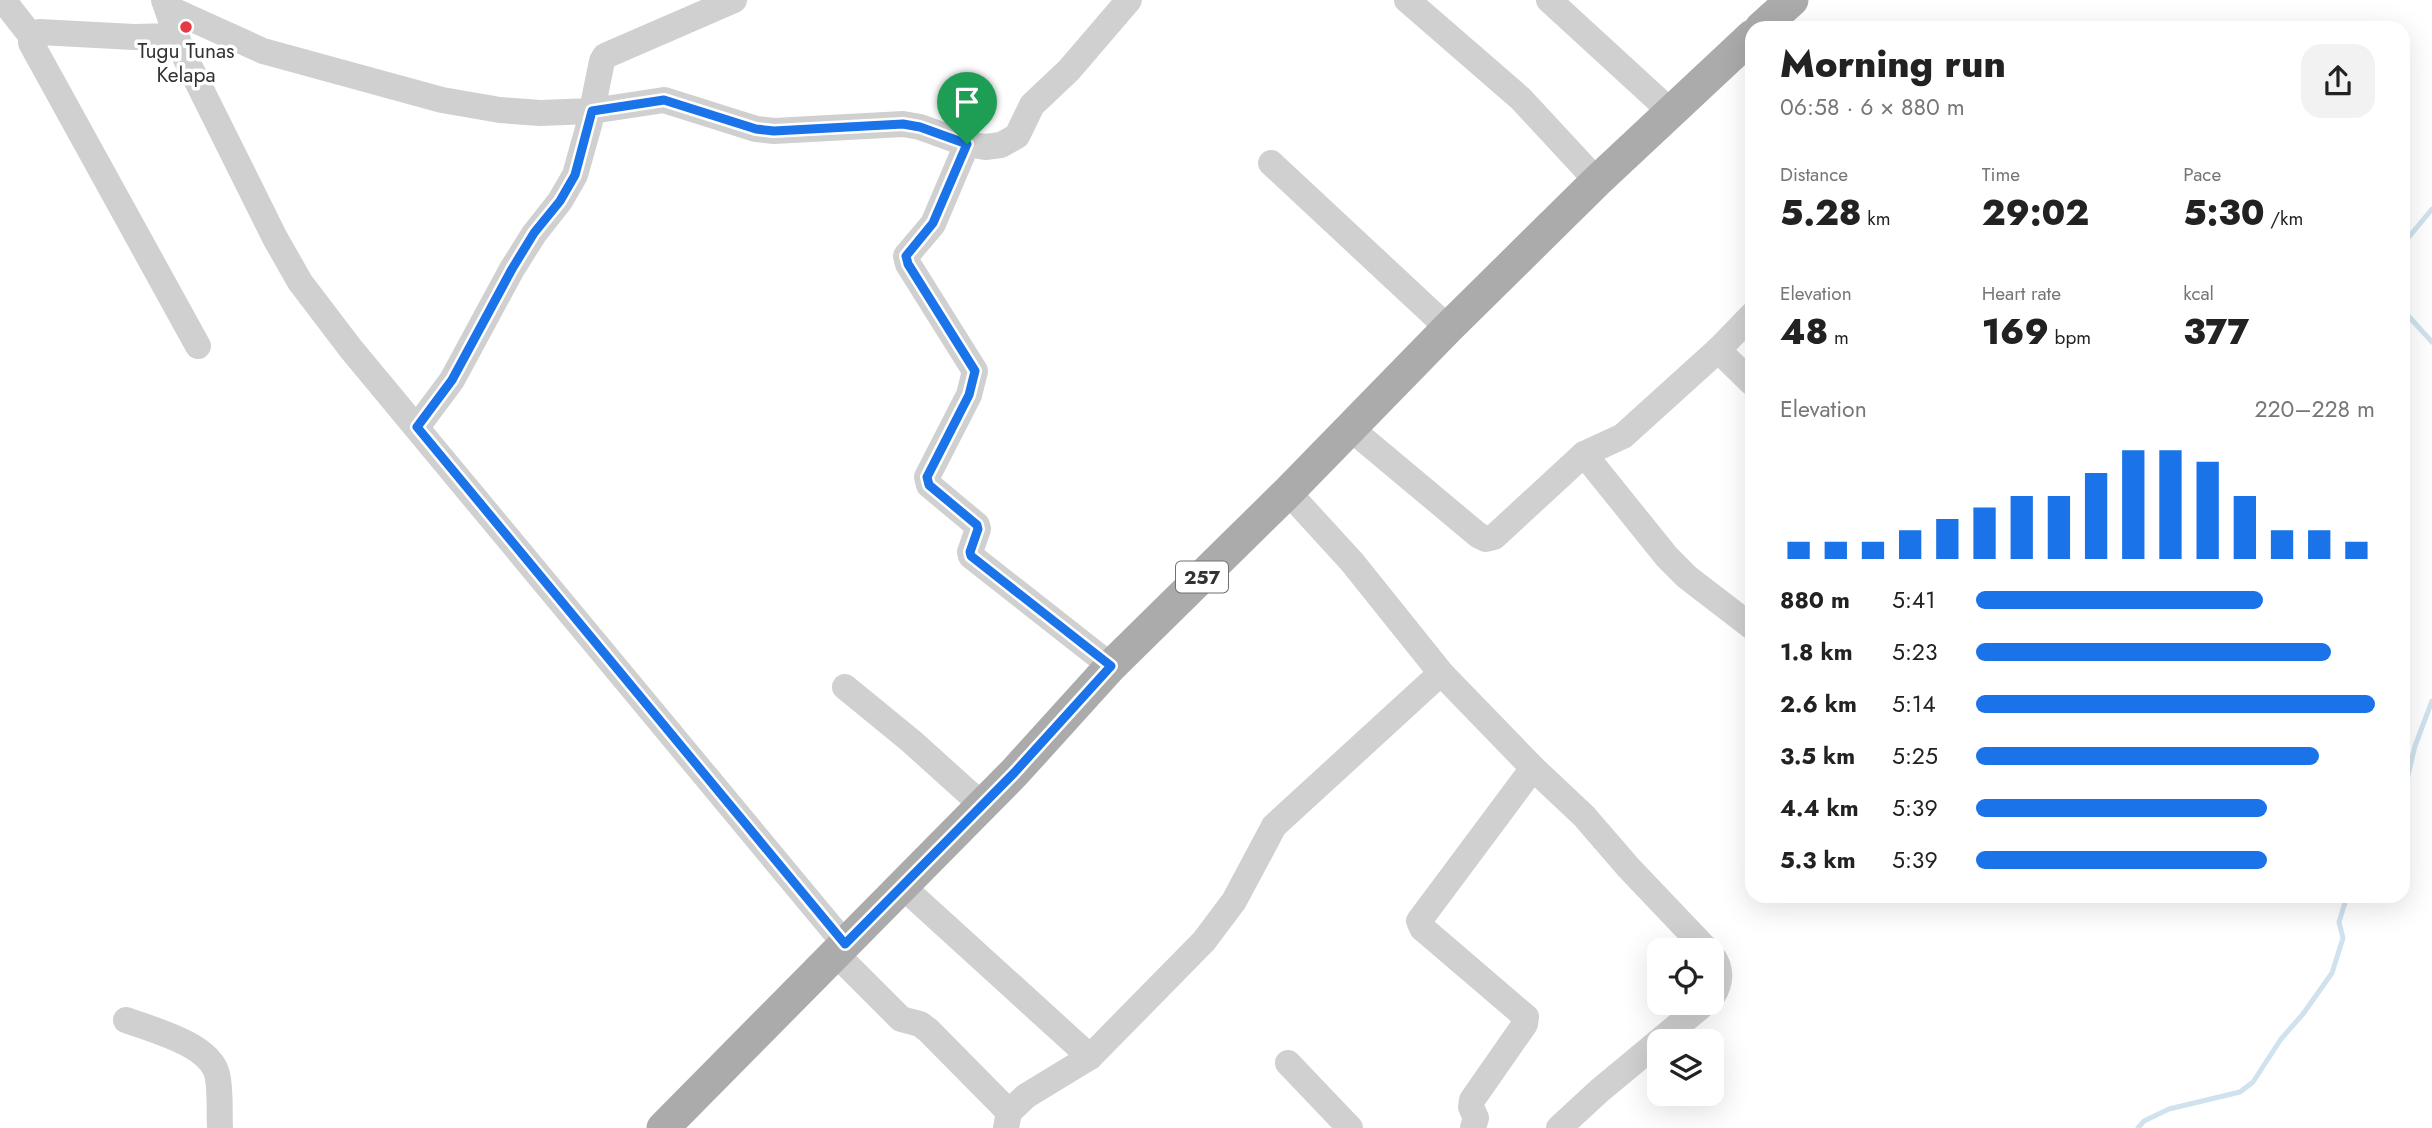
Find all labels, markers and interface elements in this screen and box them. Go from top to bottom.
marker: Tugu Tunas Kelapa [178,19,194,35]
place label: Tugu Tunas Kelapa [137,36,235,90]
text: Morning run [1780,36,2006,91]
button: share [2301,44,2375,118]
pin [937,72,997,144]
icon: arrive [948,83,986,121]
text: 06:58 · 6 × 880 m [1780,90,1965,124]
text: Distance [1780,161,1848,188]
text: Time [1982,161,2020,188]
text: Pace [2183,161,2221,188]
text: 5.28 [1780,188,1862,238]
text: 29:02 [1982,188,2089,238]
text: 5:30 [2183,188,2265,238]
text: km [1862,205,1890,232]
text: /km [2265,205,2303,232]
text: Elevation [1780,280,1852,307]
text: Heart rate [1982,280,2061,307]
text: kcal [2183,280,2214,307]
text: 48 [1780,307,1828,357]
text: 169 [1982,307,2049,357]
text: 377 [2183,307,2249,357]
text: m [1828,324,1849,351]
text: bpm [2049,324,2091,351]
text: Elevation [1780,392,1867,426]
text: 220–228 m [2254,392,2375,426]
road number: 257 [1176,562,1228,592]
text: 880 m [1780,583,1850,617]
text: 5:41 [1892,583,1936,617]
text: 1.8 km [1780,635,1853,669]
text: 5:23 [1892,635,1938,669]
text: 2.6 km [1780,687,1857,721]
text: 5:14 [1892,687,1936,721]
text: 3.5 km [1780,739,1855,773]
text: 5:25 [1892,739,1938,773]
text: 4.4 km [1780,791,1859,825]
text: 5:39 [1892,791,1938,825]
text: 5.3 km [1780,843,1856,877]
text: 5:39 [1892,843,1938,877]
map controls [1647,938,1724,1106]
button: locate [1647,938,1724,1015]
button: layers [1647,1029,1724,1106]

